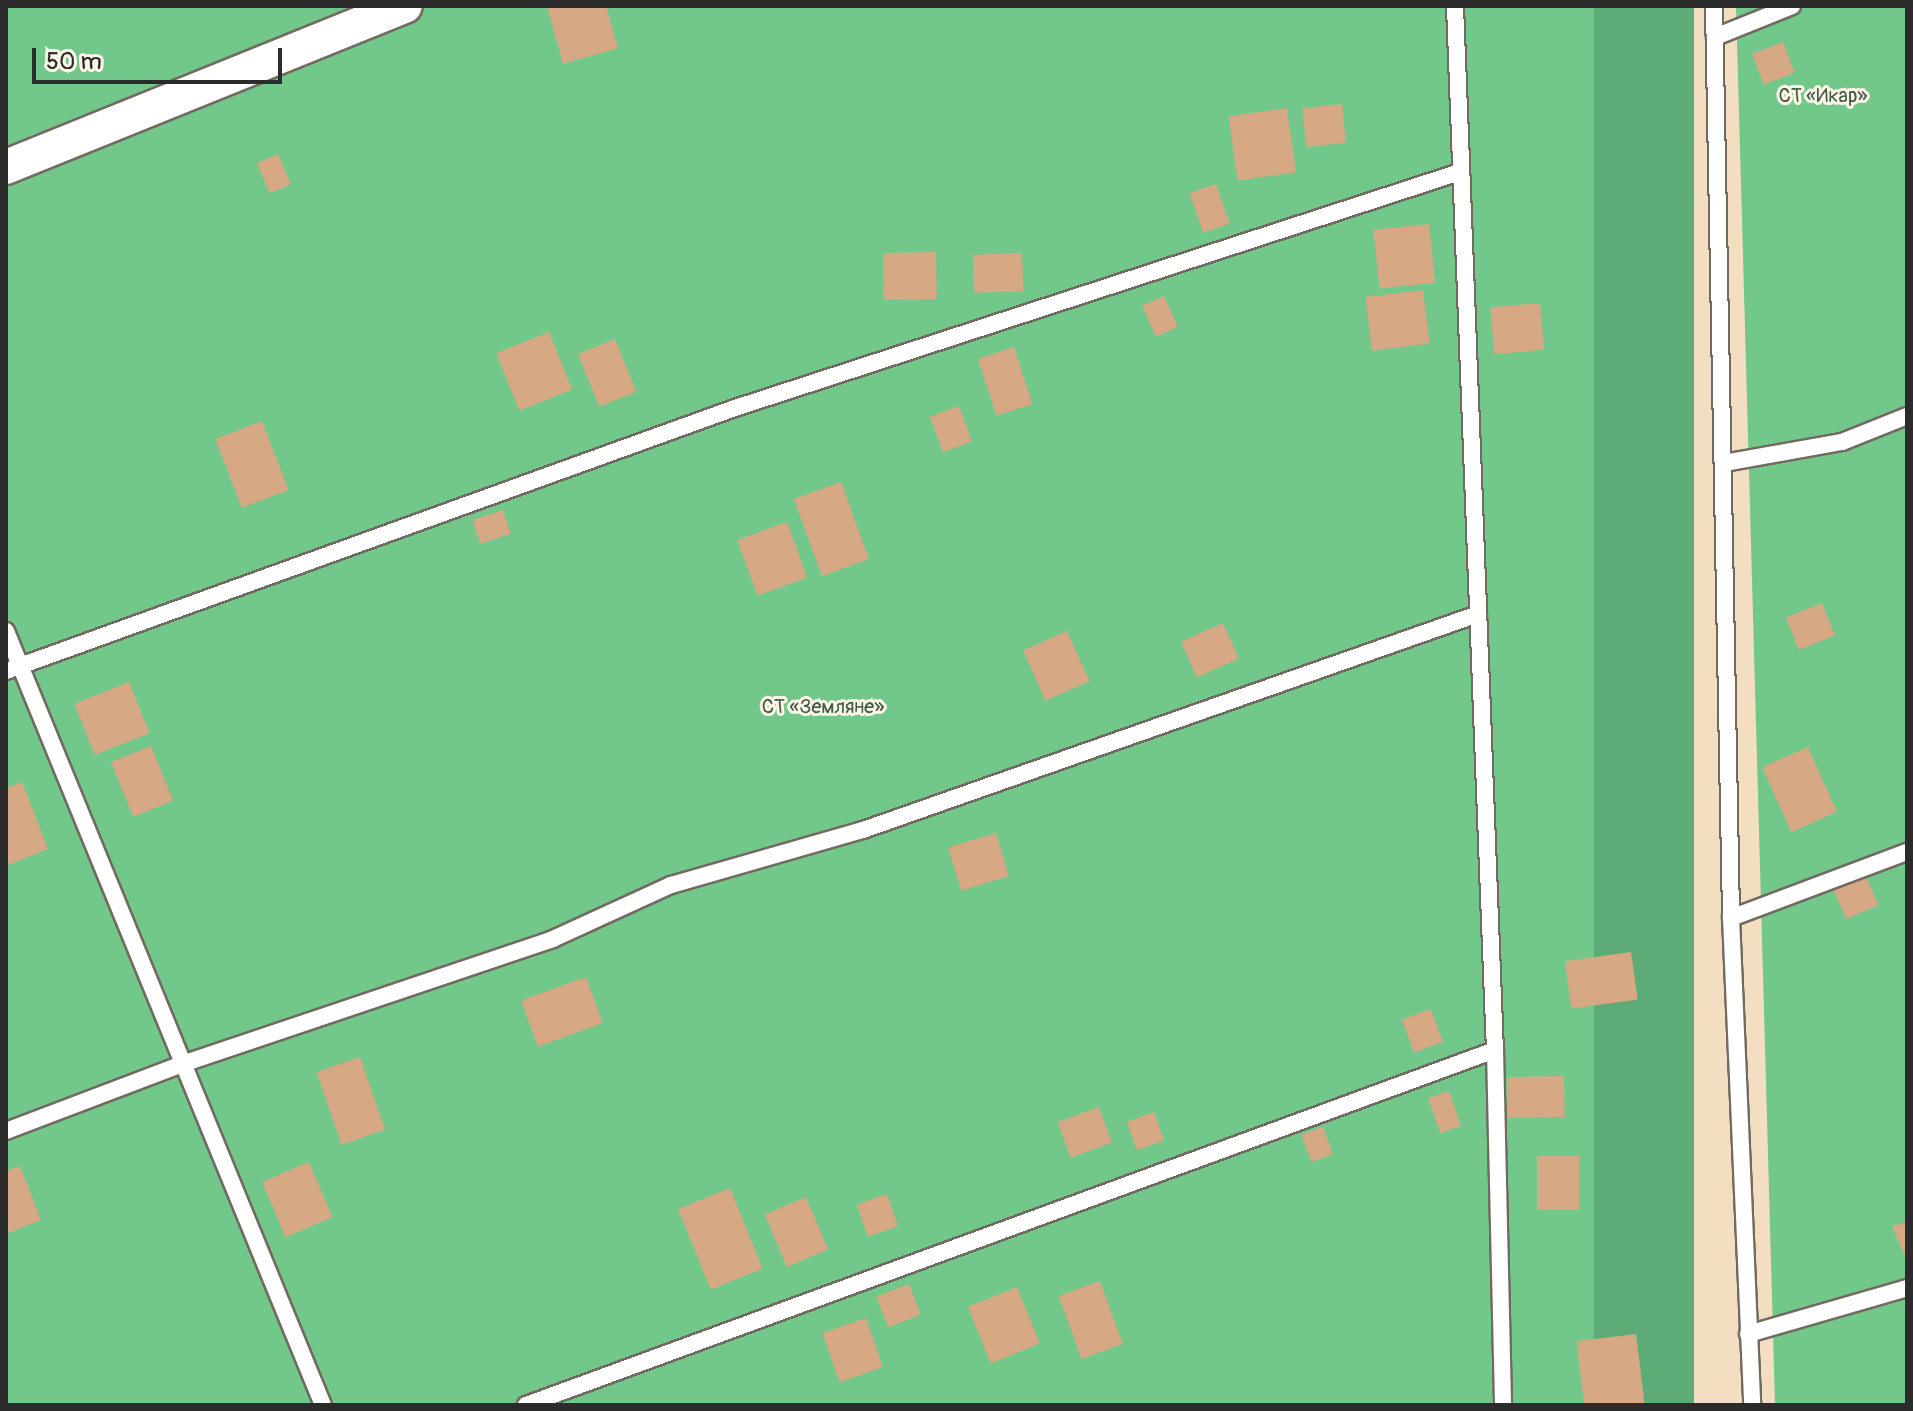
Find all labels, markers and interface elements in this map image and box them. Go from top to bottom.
scale bar [36,32,286,82]
text: 50 m [46,47,102,76]
park label: СТ «Икар» [1779,83,1867,107]
park label: СТ «Земляне» [762,694,884,718]

